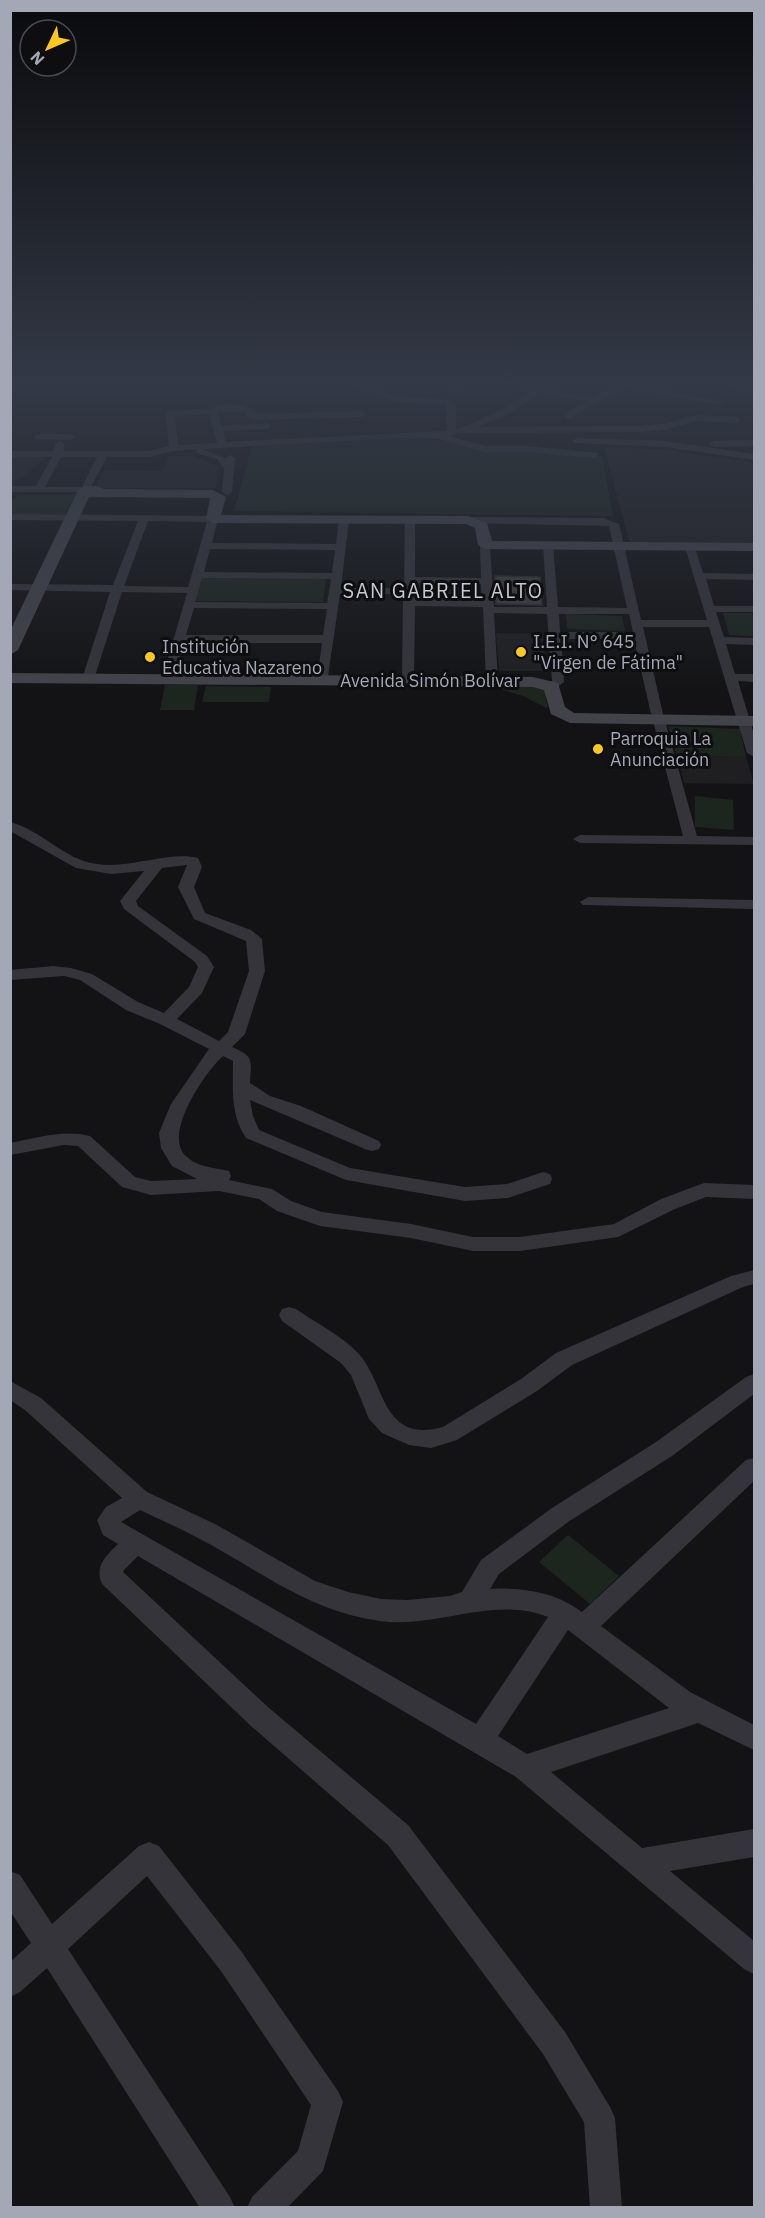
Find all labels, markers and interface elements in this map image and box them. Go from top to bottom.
north arrow [18,18,78,78]
text: N [26,47,48,70]
district label: SAN GABRIEL ALTO [343,577,543,604]
place label: I.E.I. N° 645 "Virgen de Fátima" [533,630,683,674]
place label: Institución Educativa Nazareno [162,635,322,679]
marker: I.E.I. N° 645 "Virgen de Fátima" [514,645,528,659]
marker: Institución Educativa Nazareno [143,650,157,664]
street label: Avenida Simón Bolívar [340,669,520,692]
place label: Parroquia La Anunciación [610,727,712,771]
marker: Parroquia La Anunciación [591,742,605,756]

